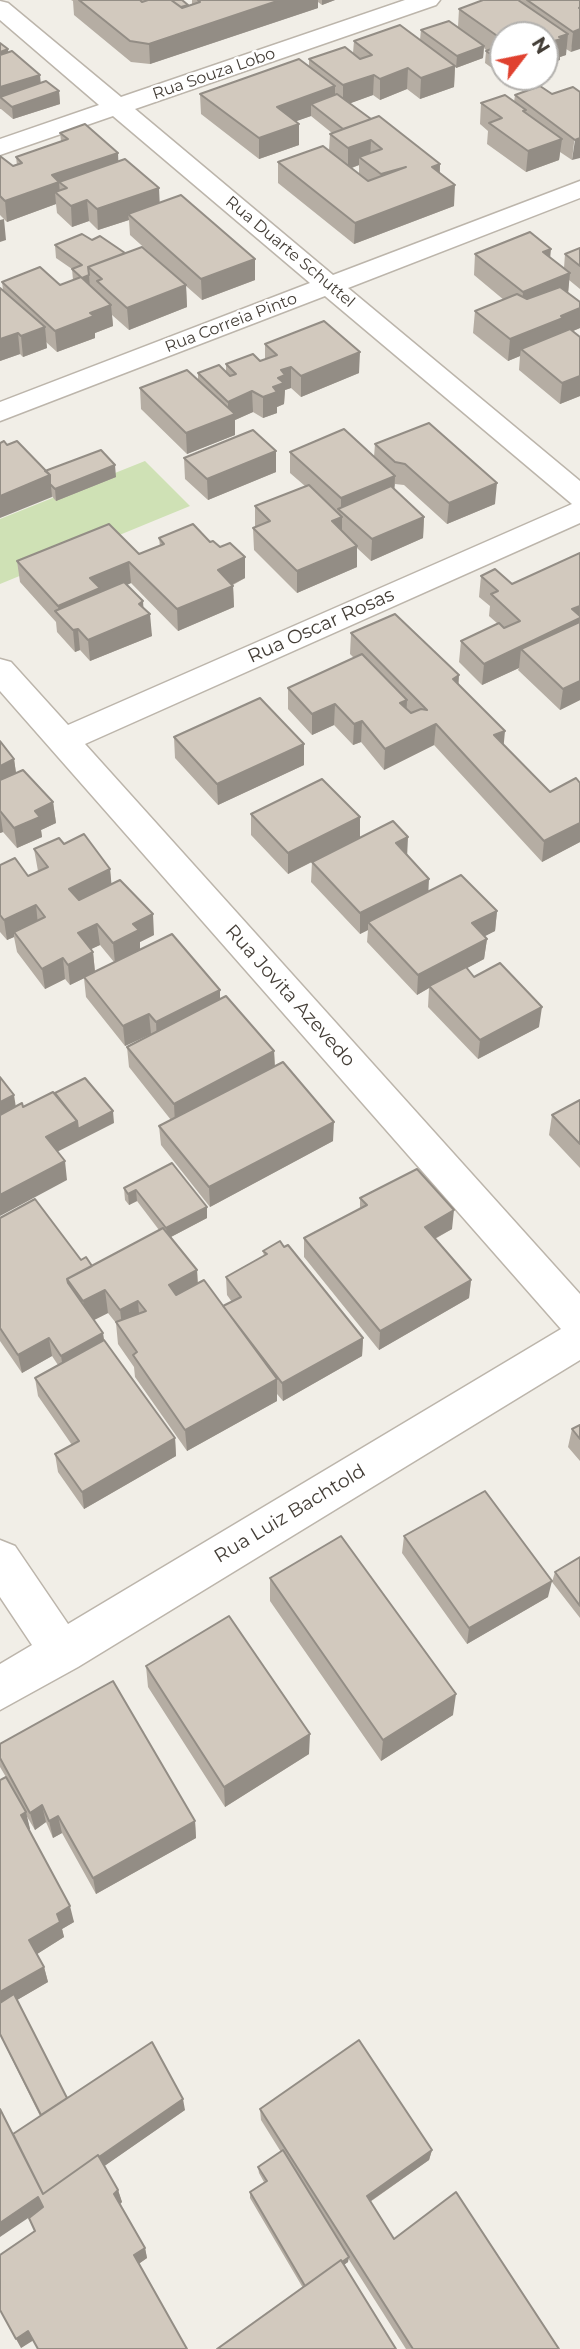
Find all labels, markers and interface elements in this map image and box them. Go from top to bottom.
north arrow [489,21,559,91]
text: N [527,33,554,58]
street label: Rua Souza Lobo [150,44,278,104]
street label: Rua Duarte Schuttel [221,192,359,312]
street label: Rua Correia Pinto [162,289,300,357]
street label: Rua Oscar Rosas [244,583,398,669]
street label: Rua Jovita Azevedo [220,920,360,1072]
street label: Rua Luiz Bachtold [210,1460,370,1568]

